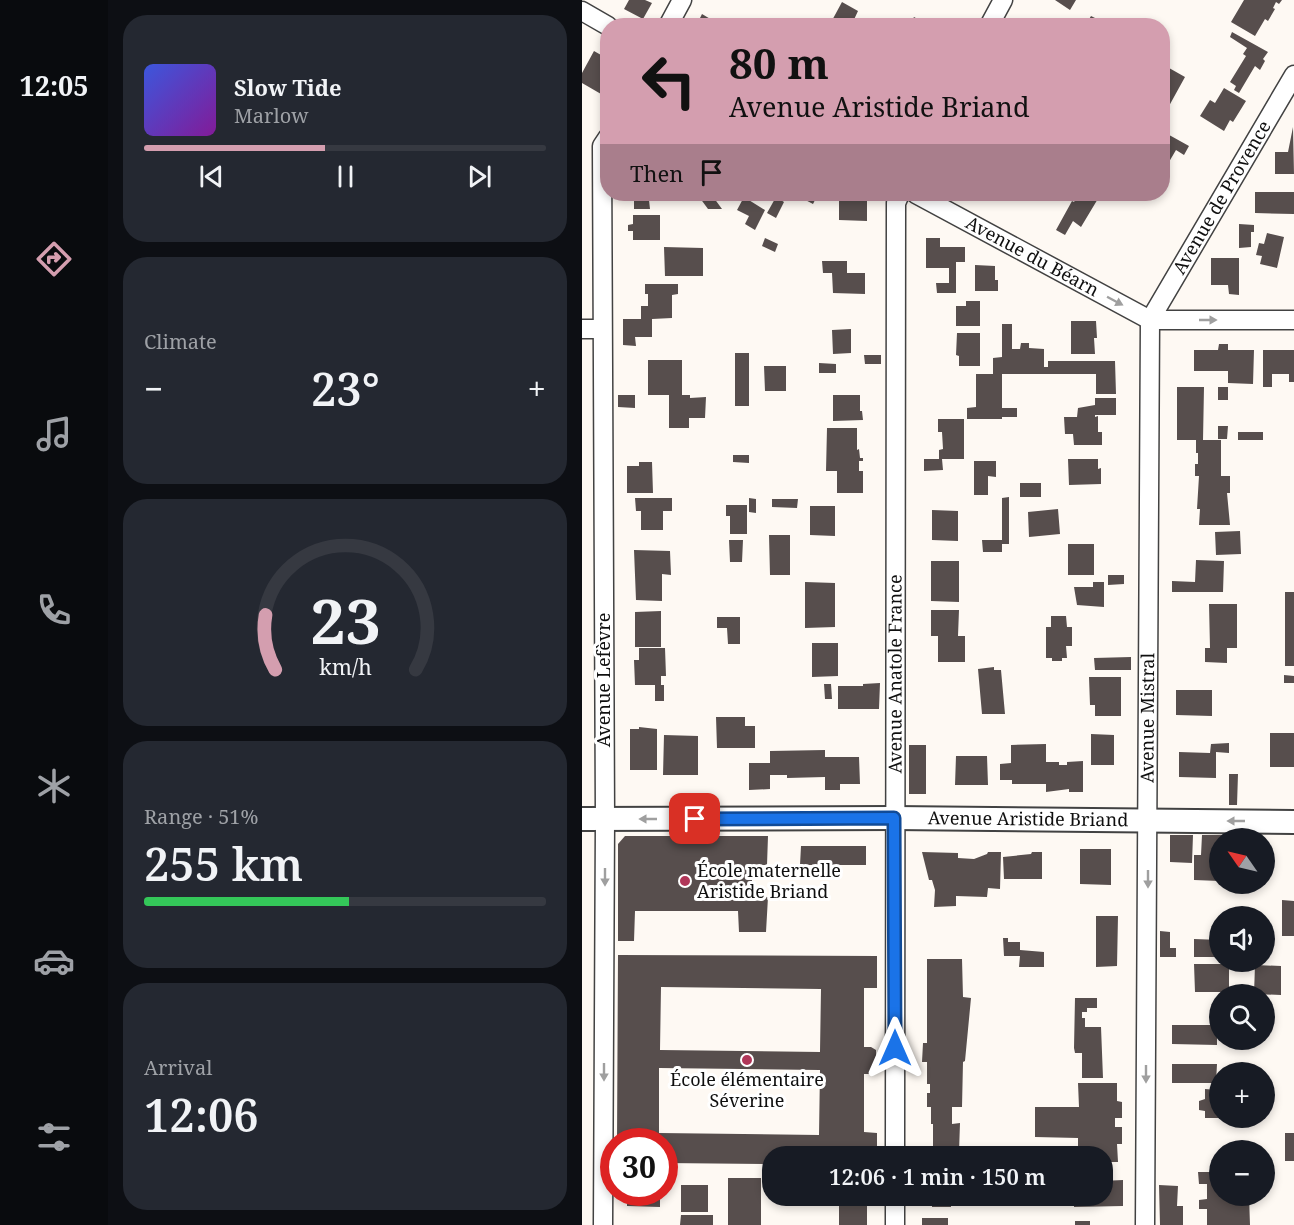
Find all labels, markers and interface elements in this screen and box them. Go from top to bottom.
text: 80 m [729,34,829,91]
icon: left [630,42,708,120]
text: 12:05 [19,67,89,104]
text: Slow Tide [234,72,342,102]
text: Avenue Aristide Briand [729,88,1029,125]
text: Marlow [234,102,308,129]
street label: Avenue de Provence [1167,116,1276,278]
icon: arrive [695,156,728,189]
text: Then [630,158,683,188]
icon: previous [195,160,228,193]
icon: pause [329,160,362,193]
icon: next [463,160,496,193]
street label: Avenue du Béarn [962,210,1104,302]
icon: directions [33,238,75,280]
one-way arrow [1107,296,1124,306]
one-way arrow [1199,315,1218,325]
text: Climate [144,328,217,355]
text: 23° [311,358,380,419]
text: − [144,366,163,411]
text: + [528,366,546,411]
icon: music [33,413,75,455]
street label: Avenue Anatole France [882,574,907,774]
text: 23 [310,577,380,662]
icon: phone [33,589,75,631]
street label: Avenue Lefèvre [591,613,615,747]
text: km/h [319,652,372,681]
street label: Avenue Mistral [1134,652,1159,783]
icon: climate [33,765,75,807]
pin [669,793,720,844]
icon: arrive [678,802,711,835]
text: Range · 51% [144,803,258,830]
street label: Avenue Aristide Briand [928,805,1128,831]
one-way arrow [639,814,658,824]
one-way arrow [1226,816,1245,826]
north arrow [1209,828,1275,894]
map controls [1209,828,1275,1206]
text: 255 km [144,833,303,894]
place label: École maternelle Aristide Briand [697,858,841,903]
one-way arrow [600,868,610,887]
one-way arrow [1143,869,1153,888]
marker: École maternelle Aristide Briand [678,874,692,888]
button: sound [1209,906,1275,972]
icon: car [33,940,75,982]
button: search [1209,984,1275,1050]
position arrow [863,1016,927,1080]
marker: École élémentaire Séverine [740,1053,754,1067]
text: Arrival [144,1054,212,1081]
button: + [1209,1062,1275,1128]
one-way arrow [599,1063,609,1082]
one-way arrow [1141,1064,1151,1083]
place label: École élémentaire Séverine [670,1067,824,1112]
text: 12:06 [144,1084,259,1145]
icon: filters [33,1116,75,1158]
speed limit sign: 30 [600,1128,678,1206]
button: − [1209,1140,1275,1206]
text: 12:06 · 1 min · 150 m [829,1161,1046,1191]

